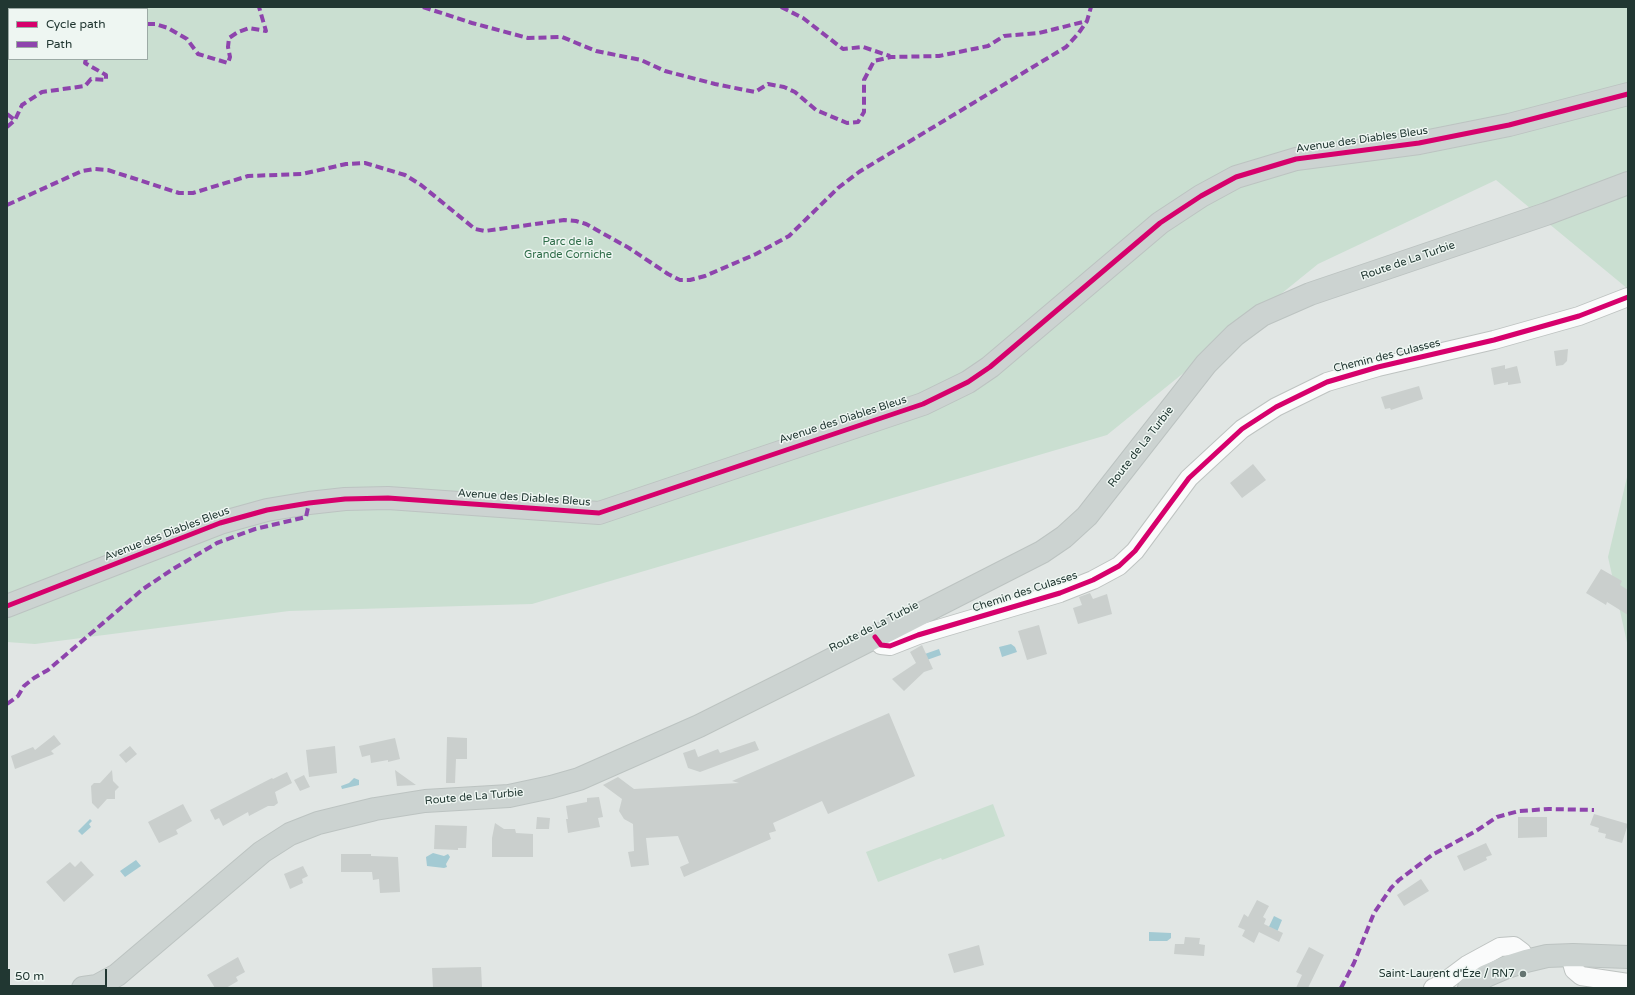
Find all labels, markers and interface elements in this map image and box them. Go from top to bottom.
legend [8,8,148,60]
text: Cycle path [46,17,105,31]
text: Path [46,37,72,51]
street label: Avenue des Diables Bleus [1295,124,1429,156]
park label: Parc de la Grande Corniche [524,235,612,261]
street label: Route de La Turbie [1359,239,1457,283]
street label: Chemin des Culasses [1332,336,1442,376]
street label: Avenue des Diables Bleus [778,393,908,447]
street label: Route de La Turbie [1105,404,1177,490]
street label: Avenue des Diables Bleus [457,487,591,509]
street label: Avenue des Diables Bleus [102,504,232,564]
street label: Chemin des Culasses [971,569,1079,615]
street label: Route de La Turbie [827,599,921,655]
street label: Route de La Turbie [424,786,524,808]
scale bar [10,961,109,987]
place label: Saint-Laurent d'Éze / RN7 [1379,967,1515,981]
text: 50 m [15,969,44,983]
marker: Saint-Laurent d'Éze / RN7 [1518,969,1528,979]

